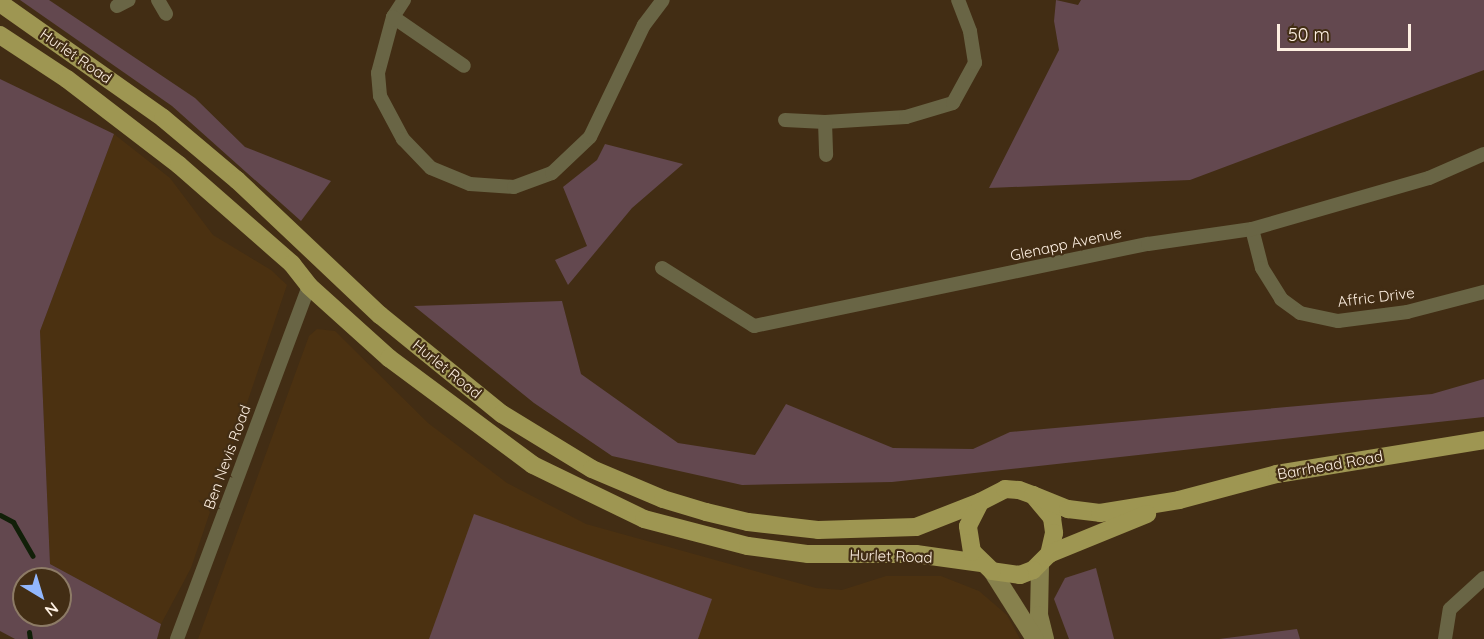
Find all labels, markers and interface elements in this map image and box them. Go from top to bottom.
scale bar [1280,12,1414,50]
text: 50 m [1288,23,1330,46]
street label: Hurlet Road [37,25,115,87]
street label: Glenapp Avenue [1009,223,1123,265]
street label: Affric Drive [1336,283,1416,311]
street label: Hurlet Road [409,336,485,402]
street label: Ben Nevis Road [200,402,254,512]
street label: Barrhead Road [1276,447,1384,483]
street label: Hurlet Road [849,546,933,566]
north arrow [12,567,72,627]
text: N [41,598,63,621]

